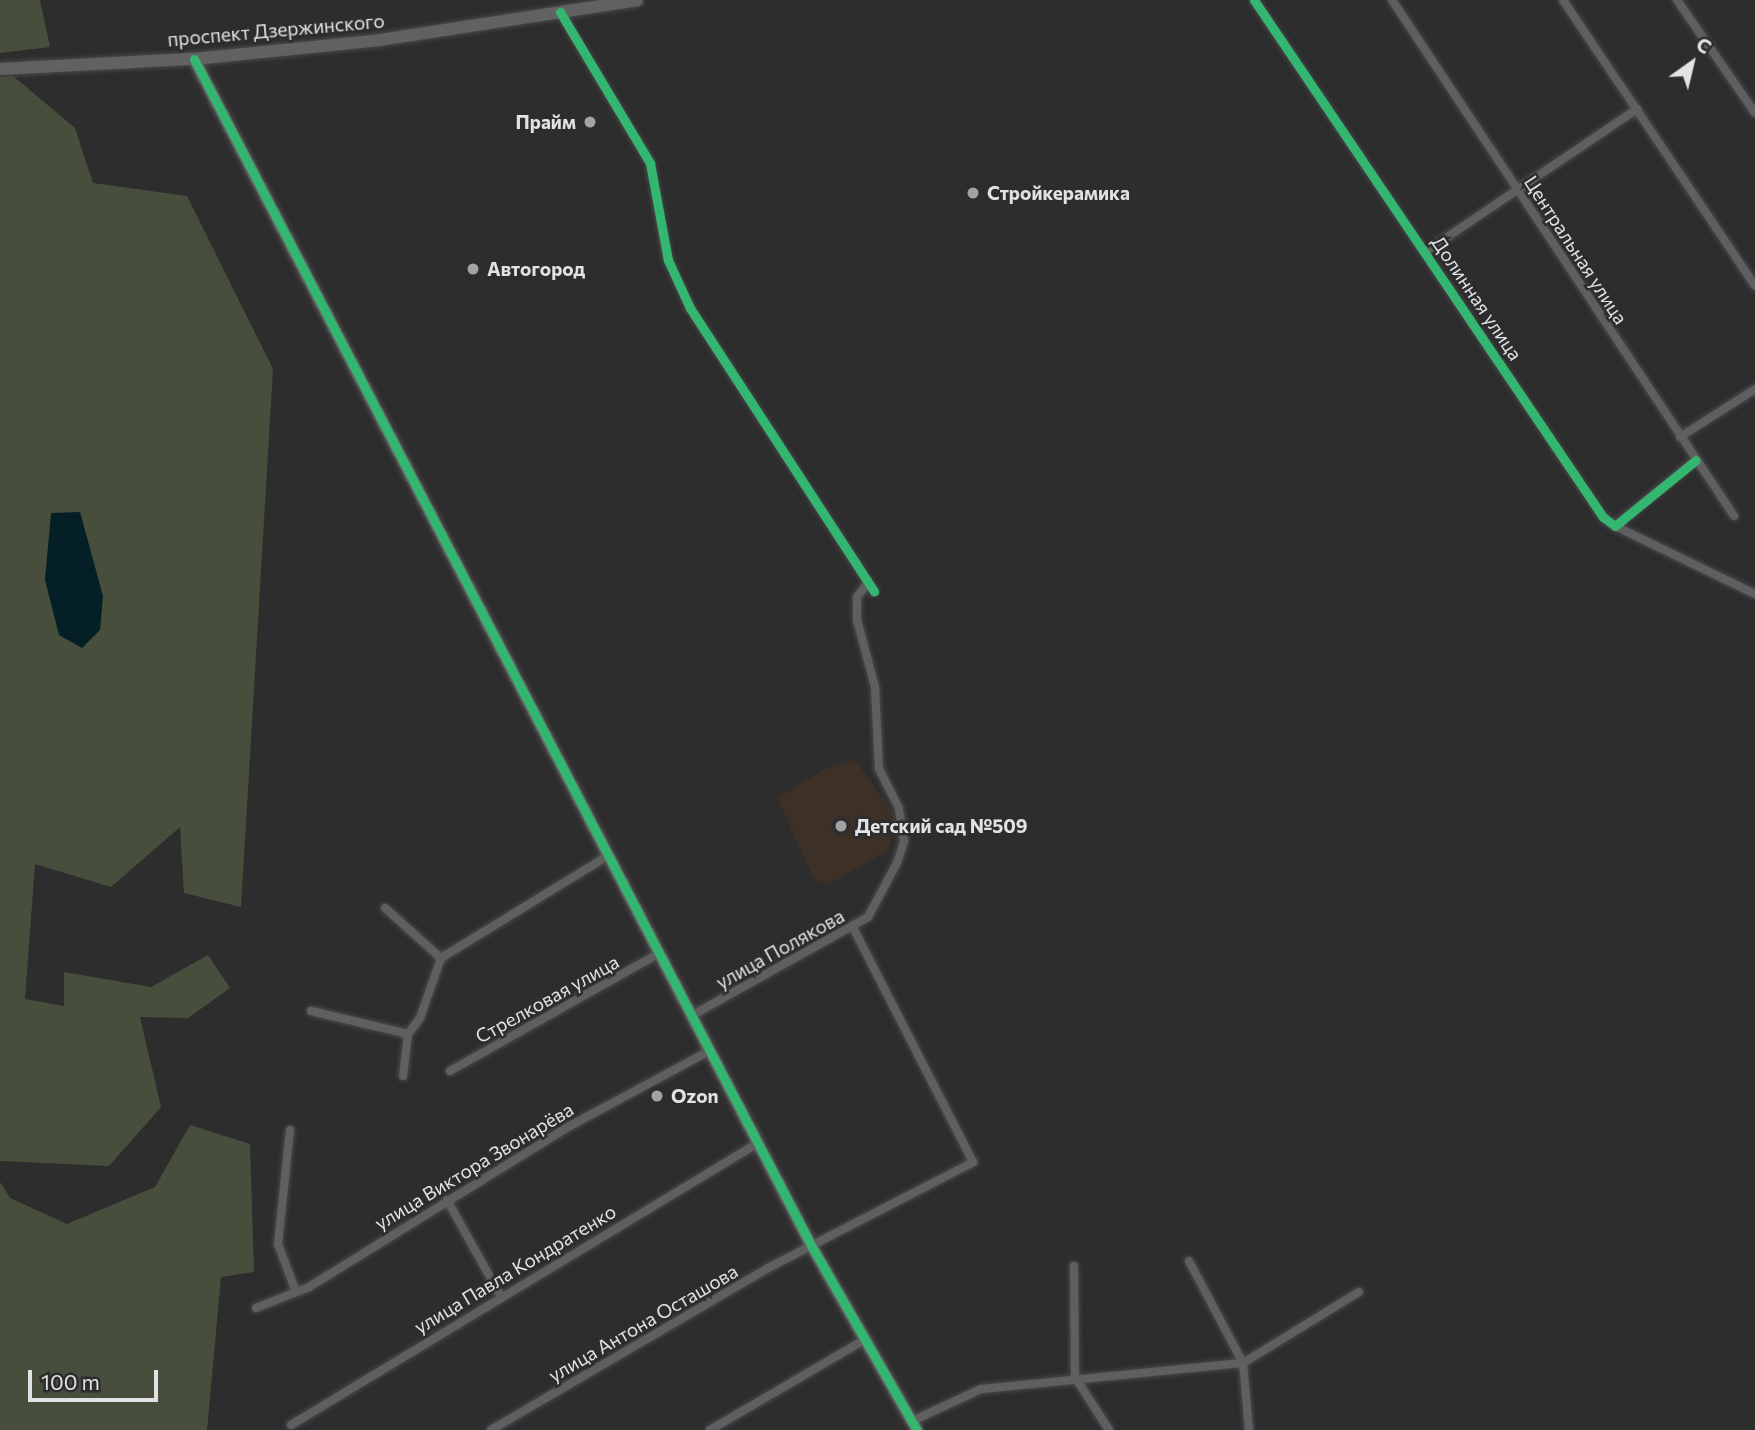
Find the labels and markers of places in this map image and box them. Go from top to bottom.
place label: Прайм [516,111,576,133]
marker: Прайм [582,114,598,130]
place label: Стройкерамика [987,182,1130,204]
marker: Стройкерамика [965,185,981,201]
place label: Автогород [487,258,585,280]
marker: Автогород [465,261,481,277]
place label: Детский сад №509 [855,815,1028,837]
marker: Детский сад №509 [833,818,849,834]
place label: Ozon [671,1085,719,1107]
marker: Ozon [649,1088,665,1104]

